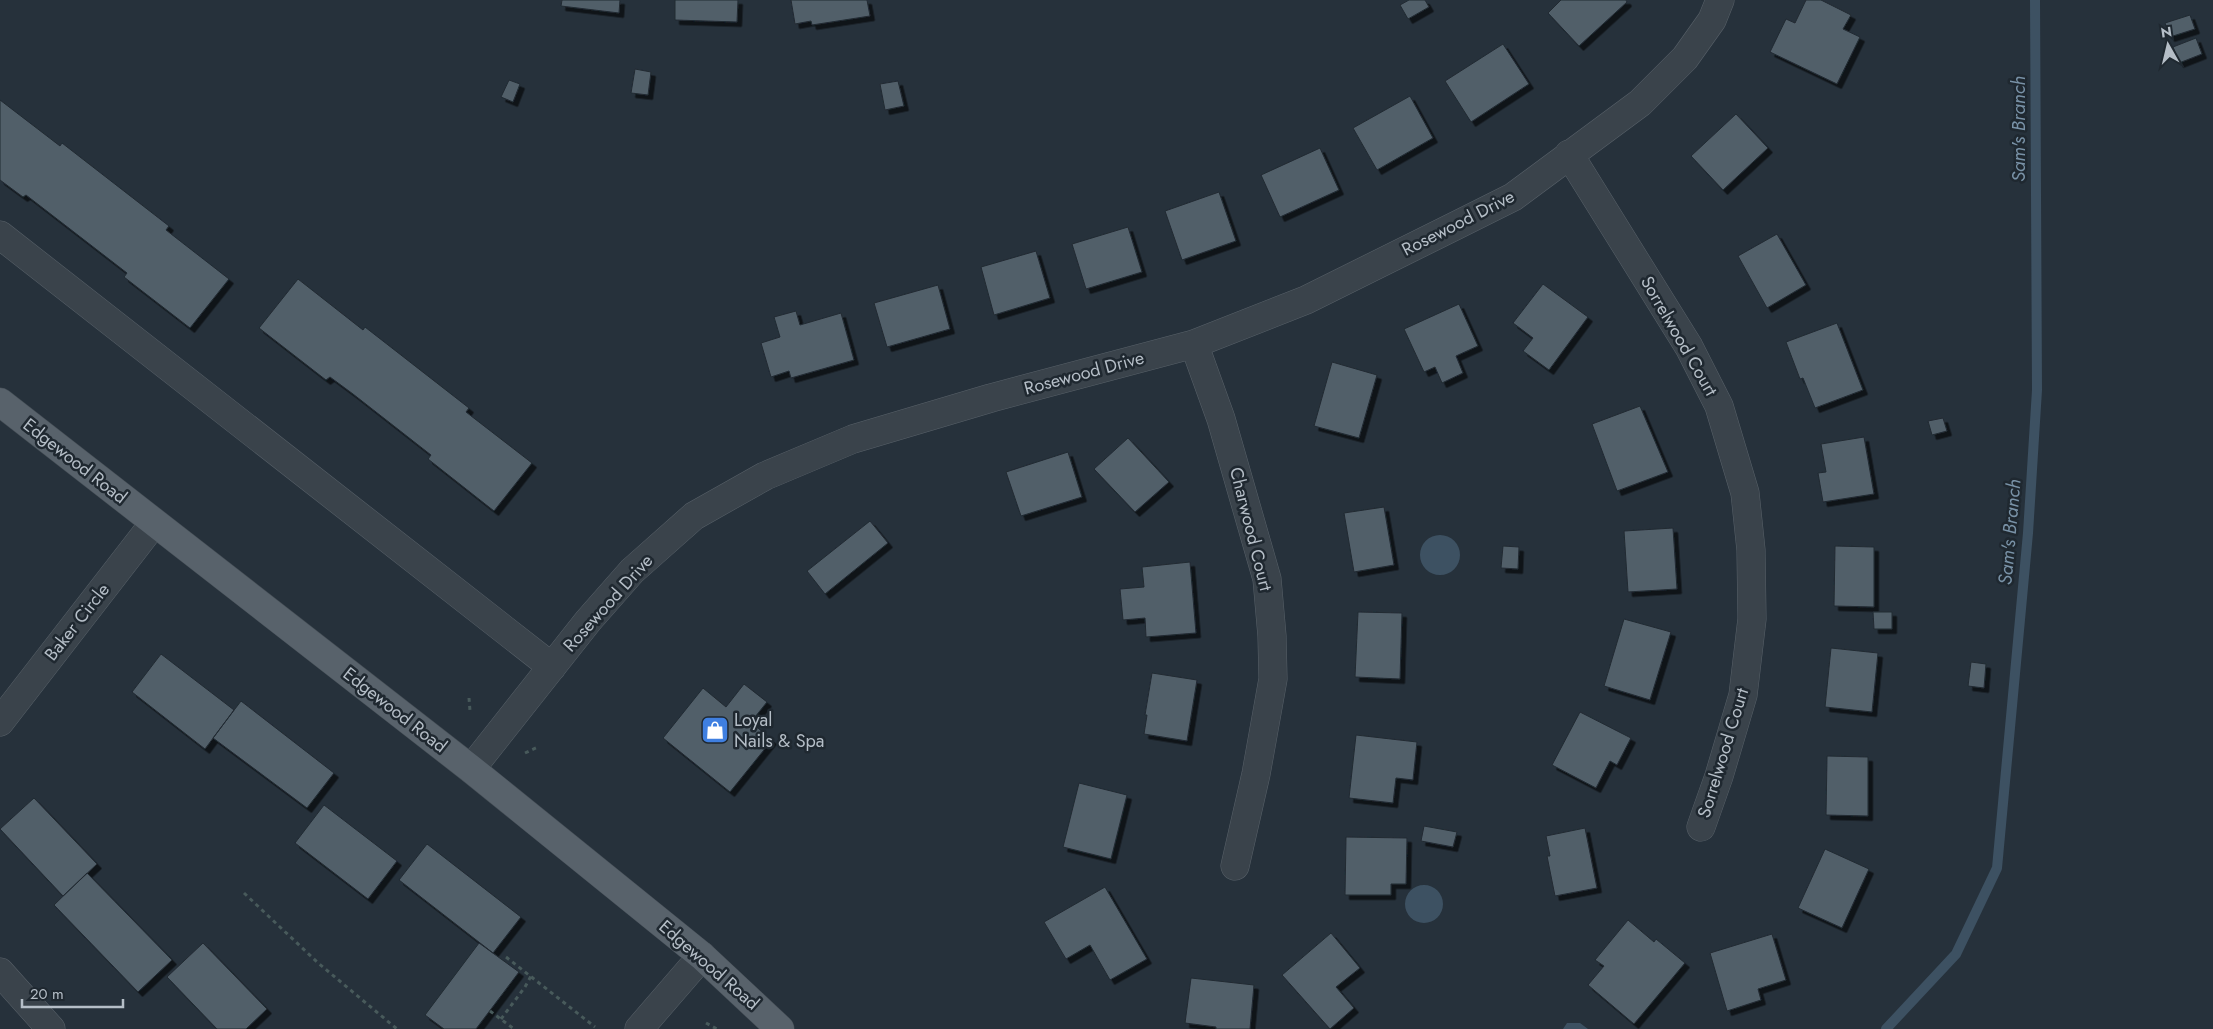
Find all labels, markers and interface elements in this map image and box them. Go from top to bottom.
north arrow [2143,20,2193,70]
text: N [2159,21,2173,43]
water label: Sam's Branch [2005,76,2032,182]
street label: Rosewood Drive [1397,183,1519,263]
street label: Sorrelwood Court [1634,271,1724,401]
street label: Rosewood Drive [1021,344,1147,402]
street label: Edgewood Road [18,412,132,510]
street label: Charwood Court [1223,464,1279,594]
water label: Sam's Branch [1991,478,2028,586]
street label: Rosewood Drive [557,548,659,658]
street label: Baker Circle [38,578,116,666]
street label: Edgewood Road [338,661,452,759]
street label: Sorrelwood Court [1691,684,1755,821]
place label: Loyal Nails & Spa [734,707,824,754]
shop icon: Loyal Nails & Spa [700,715,730,745]
street label: Edgewood Road [653,914,765,1016]
scale bar [22,976,124,1008]
text: 20 m [30,983,64,1005]

